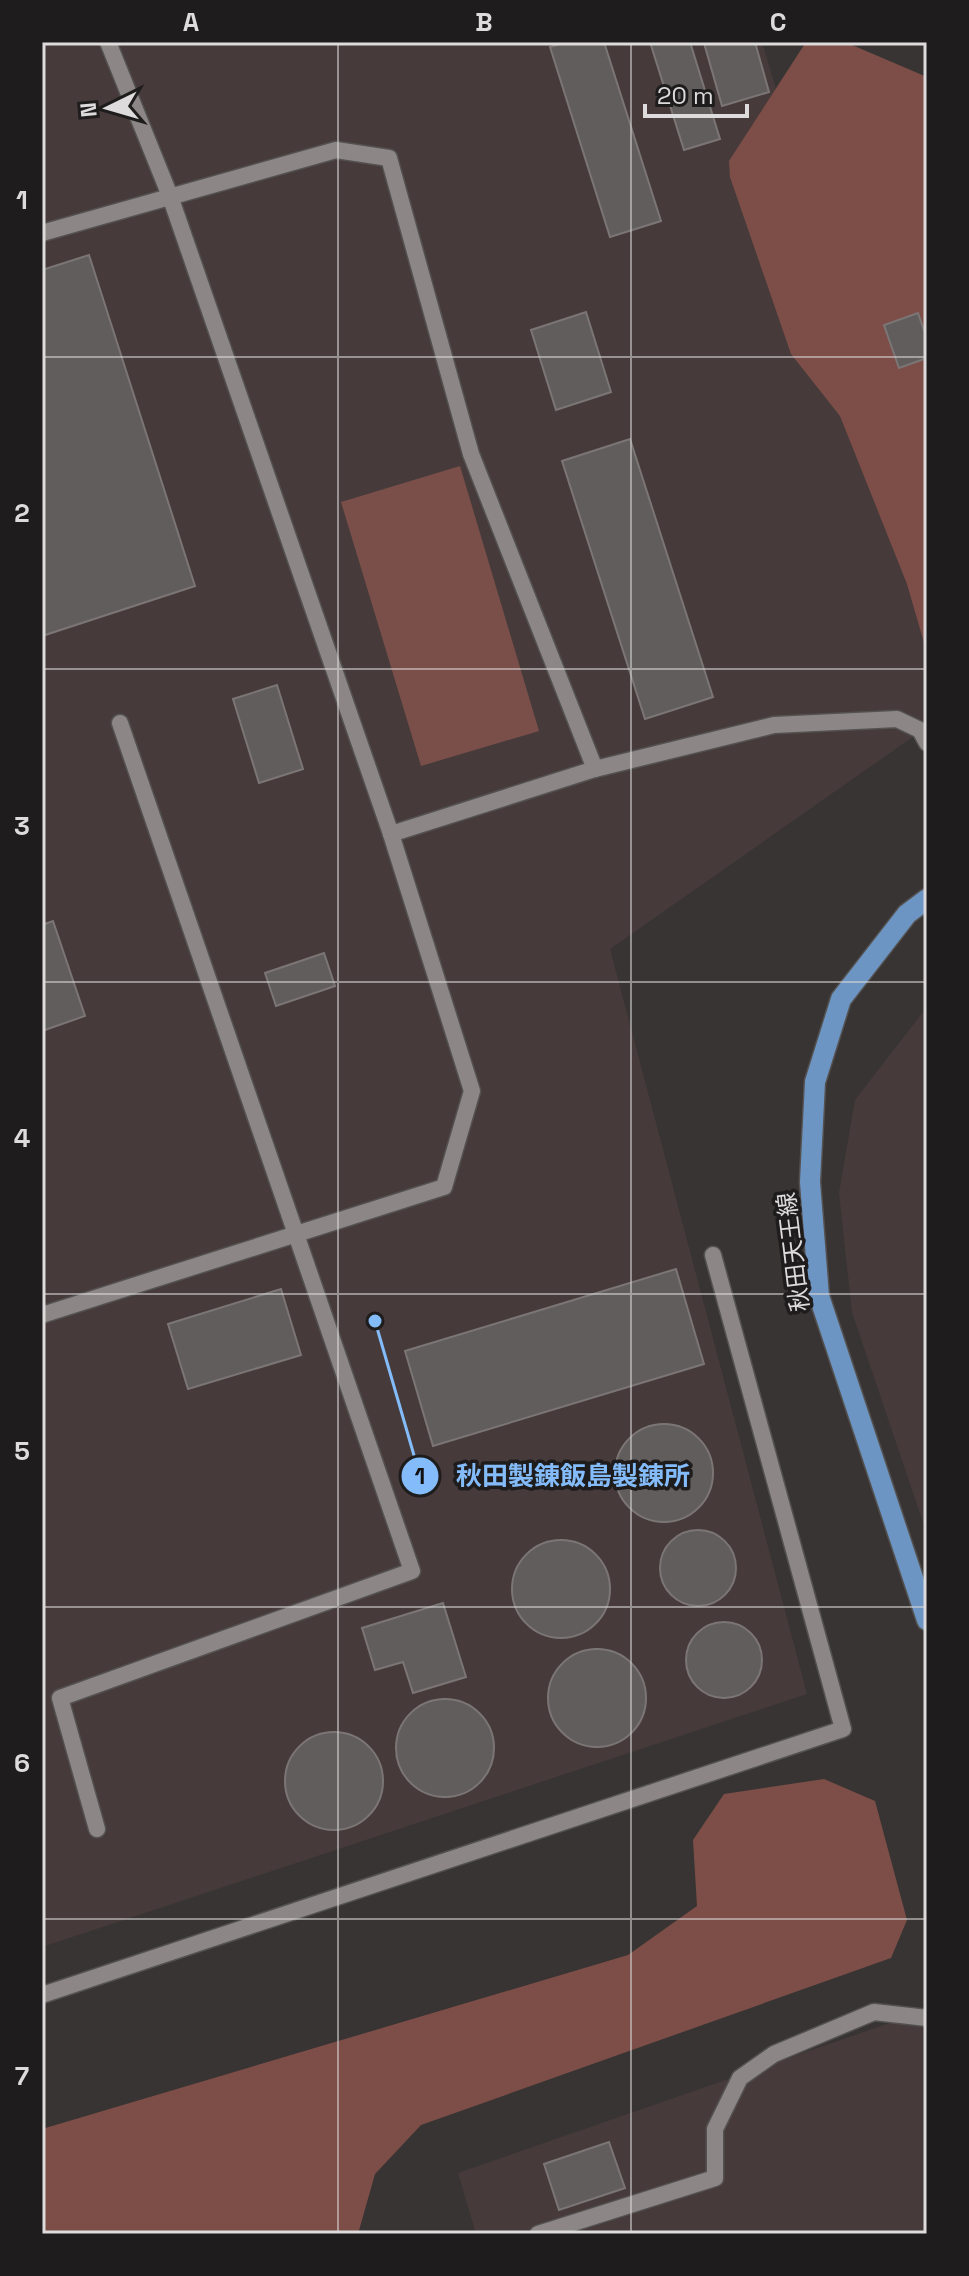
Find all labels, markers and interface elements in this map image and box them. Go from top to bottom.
text: A [183,5,200,39]
text: B [475,5,493,39]
text: C [770,5,786,39]
north arrow [68,68,148,148]
scale bar [645,68,747,118]
text: 20 m [657,80,714,111]
text: N [73,101,103,118]
text: 1 [16,183,28,217]
text: 2 [14,496,30,530]
text: 3 [14,809,30,843]
text: 4 [14,1121,30,1155]
street label: 秋田天王線 [770,1191,816,1313]
text: 5 [14,1434,30,1468]
callout: 秋田製錬飯島製錬所 [400,1451,706,1501]
text: 秋田製錬飯島製錬所 [456,1459,690,1493]
text: 1 [415,1460,425,1491]
text: 6 [14,1746,30,1780]
text: 7 [15,2059,29,2093]

